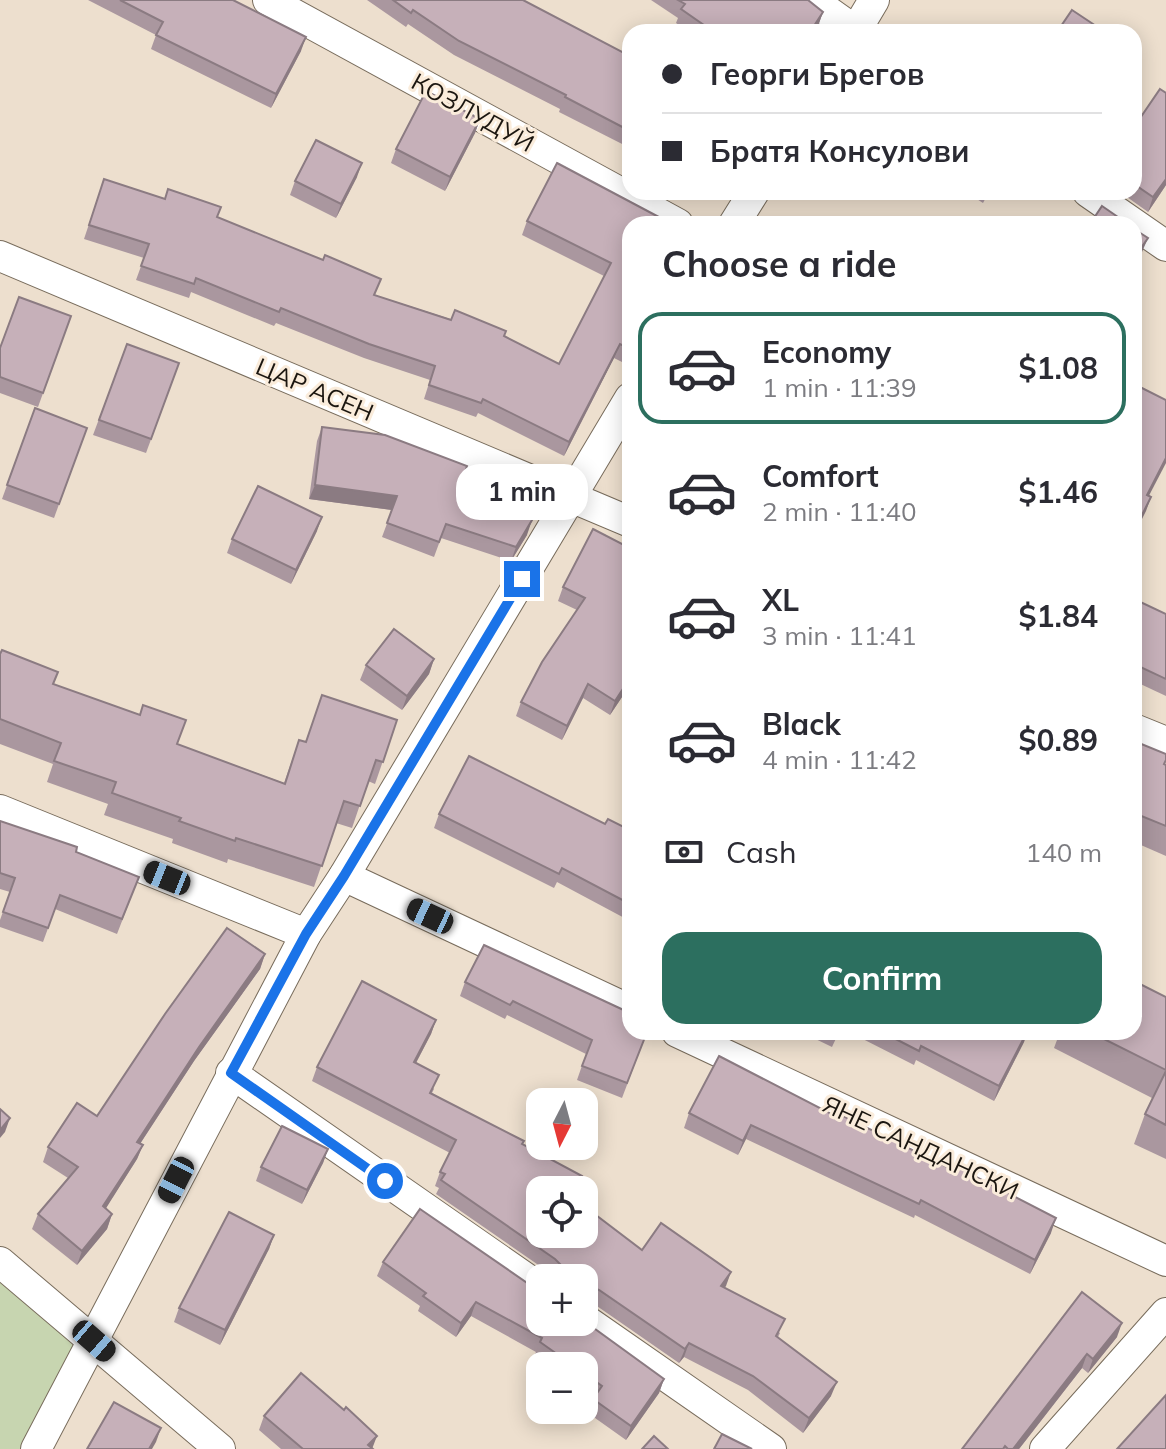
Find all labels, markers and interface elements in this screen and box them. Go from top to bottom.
text: Георги Брегов [710,55,924,93]
street label: КОЗЛУДУЙ [406,66,540,158]
text: Братя Консулови [710,132,969,170]
text: Choose a ride [662,241,896,286]
icon: car [666,332,738,404]
text: Economy [762,333,891,371]
text: $1.08 [1019,349,1098,387]
street label: ЦАР АСЕН [252,351,378,427]
text: 1 min · 11:39 [762,371,917,404]
icon: car [666,456,738,528]
text: Comfort [762,457,879,495]
callout: 1 min [456,463,588,519]
text: $1.46 [1019,473,1098,511]
text: 1 min [488,475,556,508]
text: 2 min · 11:40 [762,495,917,528]
route end [504,561,540,597]
icon: car [666,580,738,652]
text: XL [762,581,799,619]
text: $1.84 [1019,597,1098,635]
text: 3 min · 11:41 [762,619,917,652]
icon: car [666,704,738,776]
text: Black [762,705,841,743]
text: $0.89 [1019,721,1098,759]
text: 4 min · 11:42 [762,743,917,776]
icon: cash [662,830,706,874]
text: Cash [726,833,797,871]
text: 140 m [1026,836,1102,869]
car [140,858,194,898]
car [403,895,457,937]
button: Confirm [662,932,1102,1024]
north arrow [526,1088,598,1160]
map controls [526,1088,598,1424]
street label: ЯНЕ САНДАНСКИ [818,1088,1024,1206]
car [154,1153,198,1207]
route start [367,1163,403,1199]
button: locate [526,1176,598,1248]
button: + [526,1264,598,1336]
car [68,1316,120,1366]
button: − [526,1352,598,1424]

